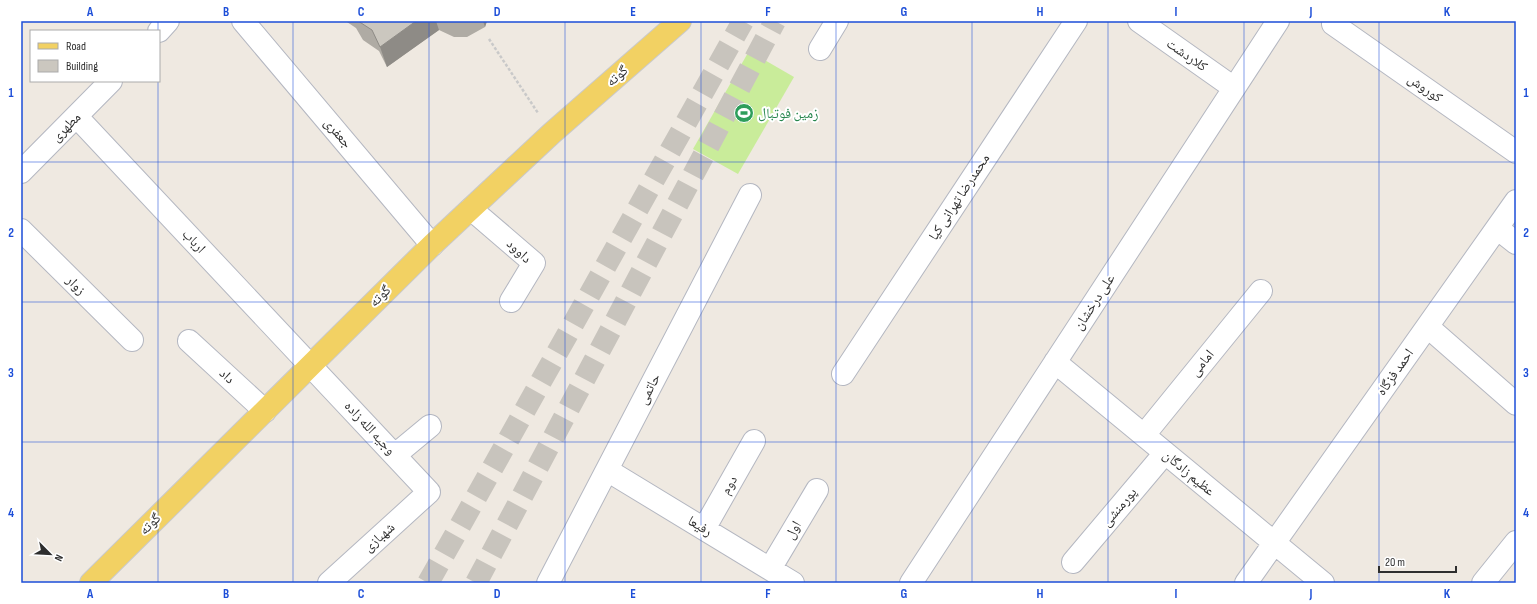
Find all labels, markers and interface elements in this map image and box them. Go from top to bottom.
text: A [86,4,94,20]
text: B [223,4,229,20]
text: C [358,4,365,20]
text: D [494,4,501,20]
text: E [630,4,636,20]
text: F [765,4,771,20]
text: G [901,4,908,20]
text: H [1037,4,1044,20]
text: I [1175,4,1178,20]
text: J [1309,4,1313,20]
text: K [1444,4,1451,20]
legend [30,30,160,82]
street label: کلاردشت [1163,35,1211,75]
text: Road [66,39,86,54]
text: Building [66,59,98,74]
street label: گوته [603,62,632,90]
street label: کوروش [1404,70,1446,106]
text: 1 [8,85,14,101]
text: 1 [1523,85,1529,101]
sports icon: زمین فوتبال [733,102,755,124]
place label: زمین فوتبال [758,105,818,122]
street label: مطهری [48,109,84,145]
street label: جعفری [320,114,356,152]
street label: محمدرضا تهرانی کیا [925,151,993,243]
text: 2 [8,225,14,241]
street label: ارباب [179,225,209,257]
text: 2 [1523,225,1529,241]
street label: داوود [503,235,535,267]
street label: زوار [62,271,89,298]
street label: علی درخشان [1070,271,1118,333]
street label: گوته [366,282,394,310]
street label: احمد فزگاه [1373,345,1417,399]
street label: امامی [1186,346,1218,380]
text: 3 [8,365,14,381]
street label: داد [216,365,238,387]
text: 3 [1523,365,1529,381]
street label: حاتمی [634,371,664,407]
street label: وجیه الله زاده [341,397,399,459]
street label: عظیم زادگان [1159,446,1218,500]
street label: دوم [717,472,742,498]
street label: پورمنشی [1098,484,1141,530]
text: 4 [8,505,14,521]
text: 4 [1523,505,1529,521]
street label: گوته [136,510,164,538]
street label: رفیعا [685,512,715,540]
street label: اول [781,518,805,542]
street label: شهبازی [360,519,398,555]
north arrow [30,534,70,574]
scale bar [1379,548,1456,574]
text: N [51,553,66,563]
text: 20 m [1385,555,1405,570]
text: A [86,586,94,602]
text: B [223,586,229,602]
text: C [358,586,365,602]
text: D [494,586,501,602]
text: E [630,586,636,602]
text: F [765,586,771,602]
text: G [901,586,908,602]
text: H [1037,586,1044,602]
text: I [1175,586,1178,602]
text: J [1309,586,1313,602]
text: K [1444,586,1451,602]

